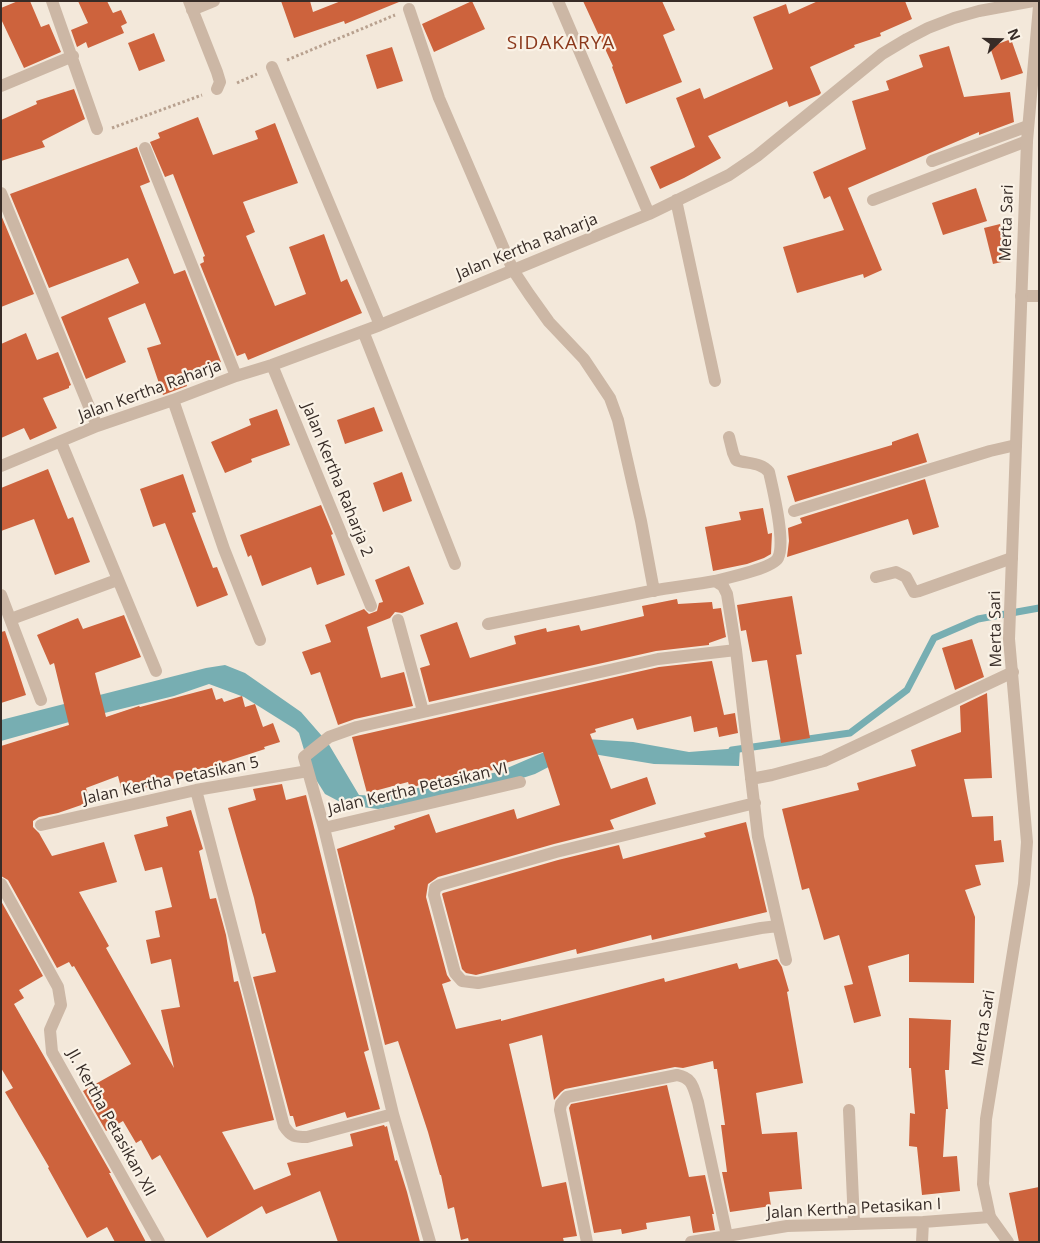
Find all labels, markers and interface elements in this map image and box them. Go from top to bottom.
north arrow [975,15,1025,65]
text: N [1004,26,1025,43]
district label: SIDAKARYA [506,33,616,55]
street label: Merta Sari [996,184,1018,262]
street label: Jalan Kertha Raharja [453,210,601,284]
street label: Jalan Kertha Raharja [76,356,224,426]
street label: Jalan Kertha Raharja 2 [297,400,377,560]
street label: Merta Sari [986,590,1006,668]
street label: Jalan Kertha Petasikan 5 [81,753,261,809]
street label: Jalan Kertha Petasikan VI [326,759,510,819]
street label: Merta Sari [969,989,999,1067]
street label: Jl. Kertha Petasikan XII [63,1046,159,1200]
street label: Jalan Kertha Petasikan I [766,1195,942,1223]

